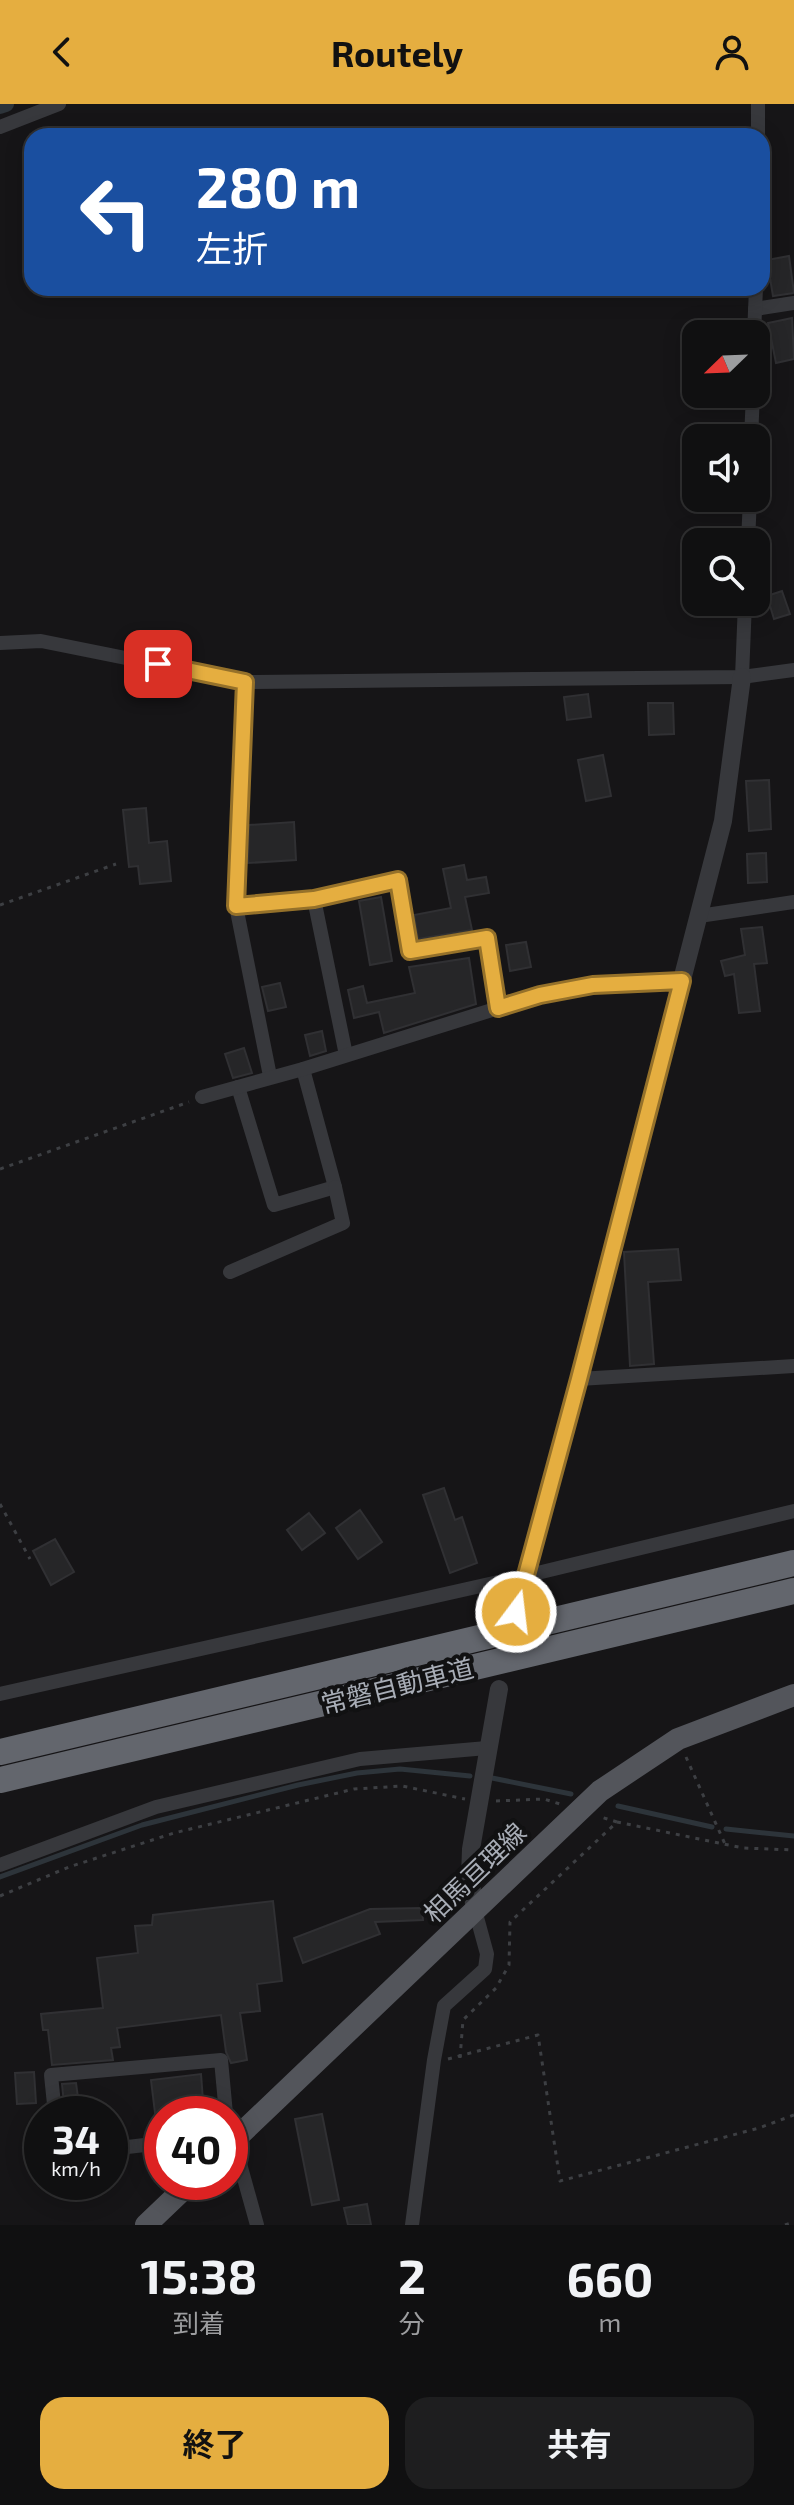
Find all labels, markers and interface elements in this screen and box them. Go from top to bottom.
icon: back [40,30,84,74]
icon: person [710,30,754,74]
text: Routely [331,31,463,74]
text: 280 m [196,152,360,219]
icon: left [64,160,168,264]
text: 左折 [196,226,268,269]
north arrow [682,320,770,408]
map controls [682,320,770,616]
button: sound [682,424,770,512]
button: search [682,528,770,616]
pin [124,630,192,698]
icon: arrive [136,642,180,686]
position arrow [474,1570,558,1654]
street label: 常磐自動車道 [318,1651,476,1719]
street label: 相馬亘理線 [416,1816,532,1928]
speed limit sign: 40 [144,2096,248,2200]
text: 34 [52,2114,100,2162]
text: km/h [51,2156,101,2180]
text: 15:38 [141,2246,257,2304]
text: 2 [398,2246,426,2304]
text: 660 [566,2249,653,2307]
text: m [599,2306,621,2337]
text: 到着 [173,2307,225,2338]
text: 分 [399,2307,425,2338]
button: 終了 [40,2397,389,2489]
button: 共有 [405,2397,754,2489]

